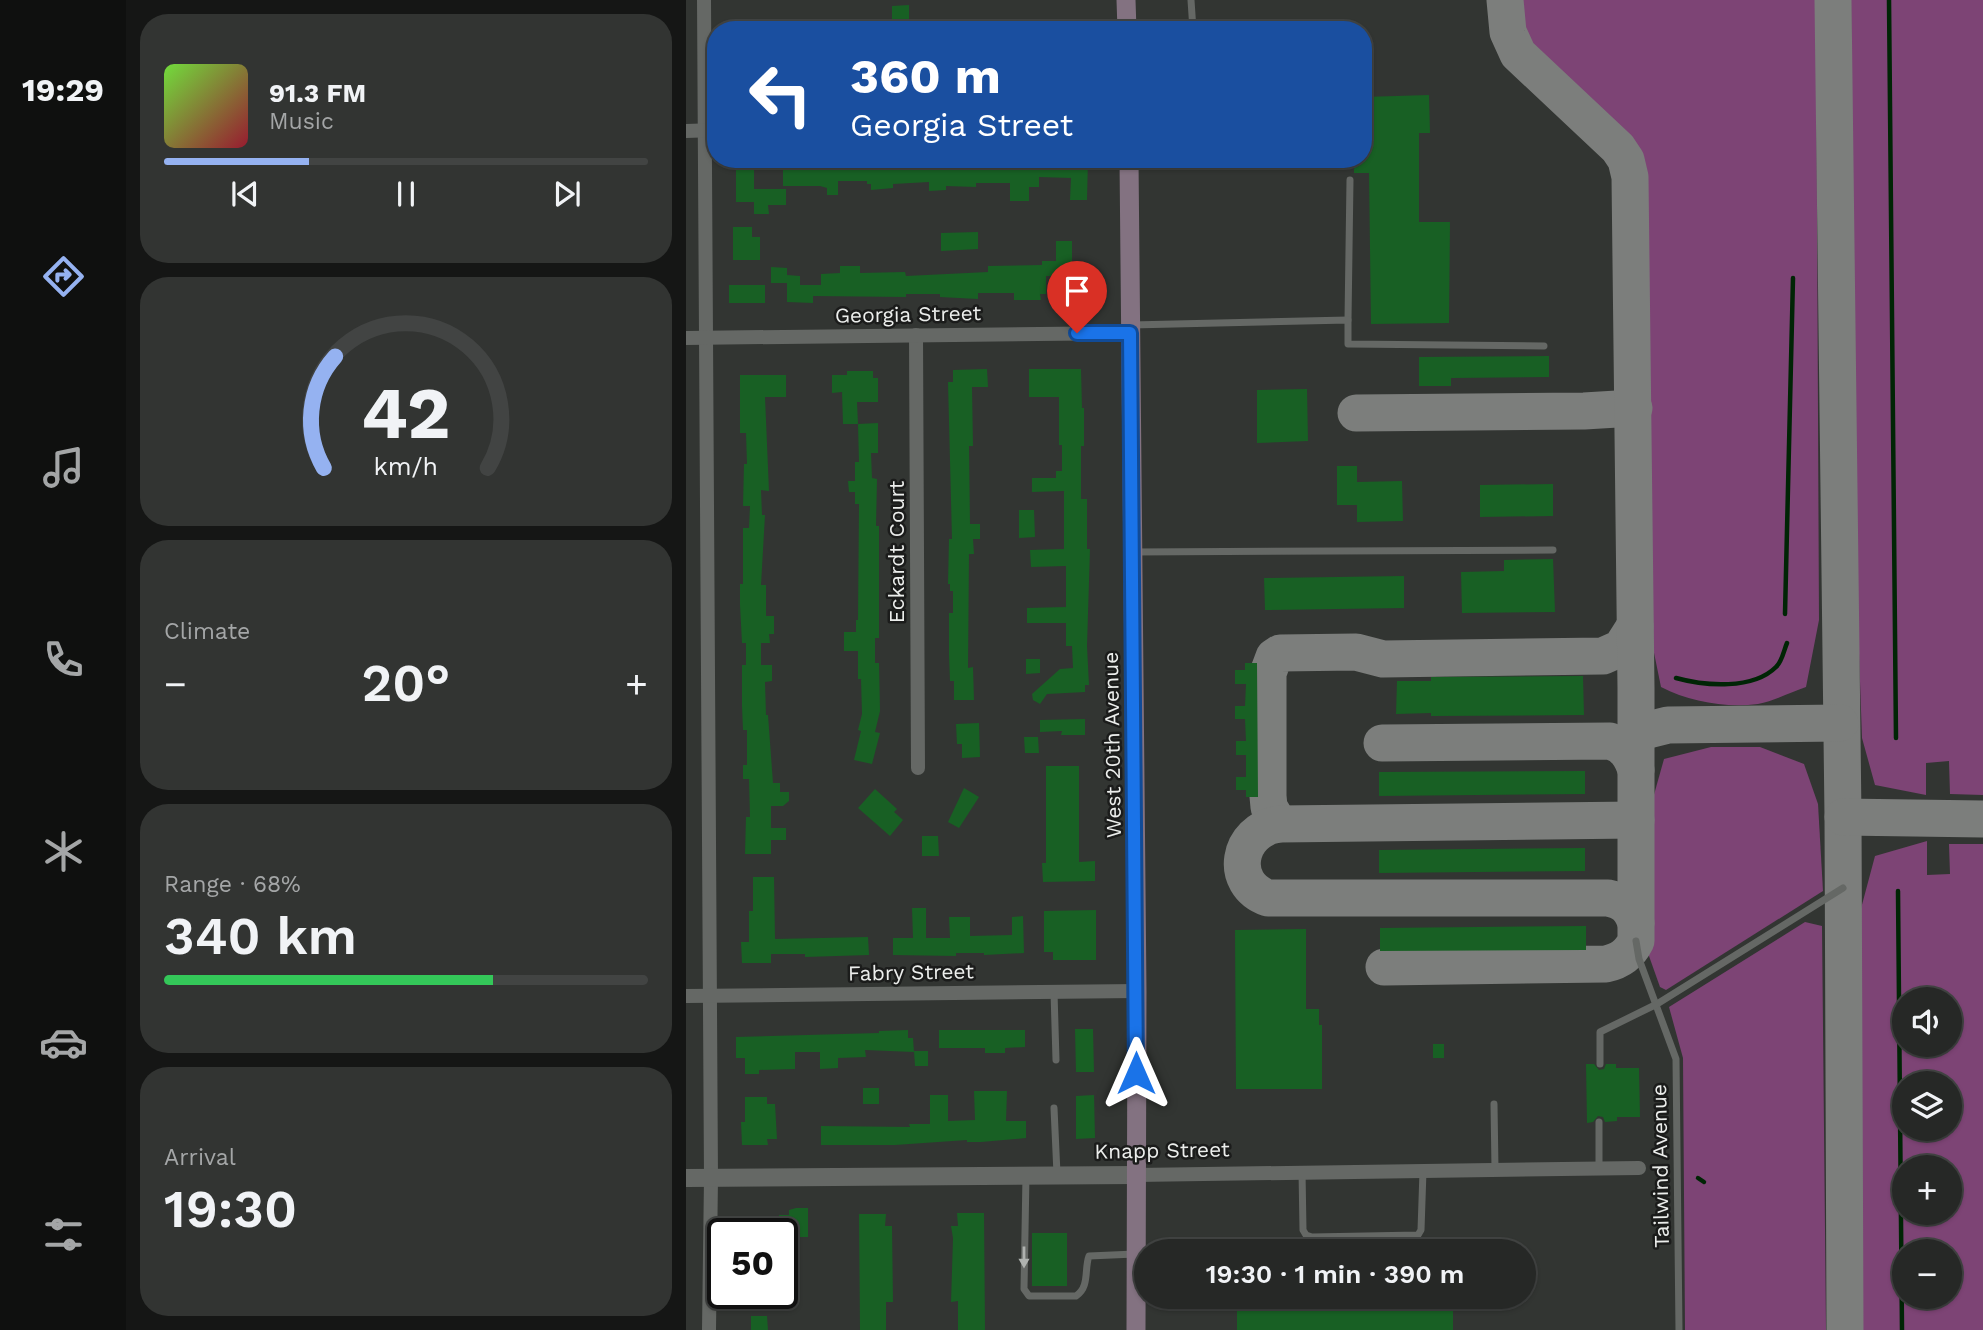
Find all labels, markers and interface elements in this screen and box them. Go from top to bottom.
text: 360 m [850,47,1001,105]
icon: left [735,49,826,140]
text: 19:29 [22,71,104,109]
text: 91.3 FM [269,78,366,108]
text: Georgia Street [850,106,1073,144]
text: Music [269,108,334,135]
icon: previous [226,175,264,213]
icon: pause [387,175,425,213]
icon: next [548,175,586,213]
icon: directions [39,252,88,301]
pin [1047,261,1107,333]
icon: arrive [1058,272,1096,310]
street label: Georgia Street [835,300,982,328]
text: 42 [361,370,451,456]
icon: music [39,443,88,492]
text: km/h [374,452,438,481]
street label: Eckardt Court [884,481,909,623]
text: Climate [164,618,250,645]
icon: phone [39,635,88,684]
street label: West 20th Avenue [1098,652,1126,838]
text: 20° [362,653,450,714]
text: − [164,662,187,706]
text: + [625,662,648,706]
icon: climate [39,827,88,876]
text: Range · 68% [164,871,301,898]
text: 340 km [164,906,357,967]
street label: Fabry Street [848,958,974,986]
map controls [1892,987,1962,1309]
button: sound [1892,987,1962,1057]
icon: car [39,1018,88,1067]
position arrow [1099,1036,1173,1110]
button: layers [1892,1071,1962,1141]
street label: Tailwind Avenue [1646,1084,1674,1248]
street label: Knapp Street [1094,1136,1230,1164]
text: Arrival [164,1144,236,1171]
button: + [1892,1155,1962,1225]
text: 19:30 [164,1179,297,1240]
icon: filters [39,1210,88,1259]
speed limit sign: 50 [707,1218,798,1309]
button: − [1892,1239,1962,1309]
one-way arrow [1018,1246,1030,1268]
text: 19:30 · 1 min · 390 m [1206,1259,1464,1289]

